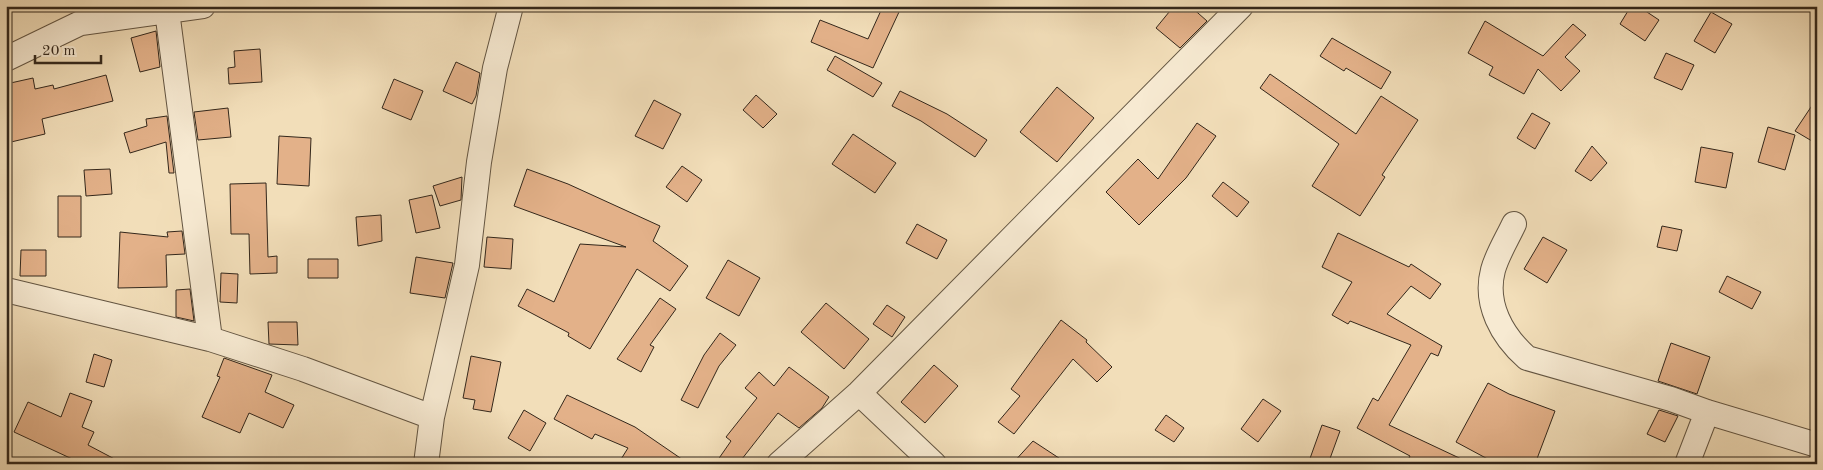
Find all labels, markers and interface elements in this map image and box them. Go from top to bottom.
scale bar [35,32,101,64]
text: 20 m [42,44,76,59]

